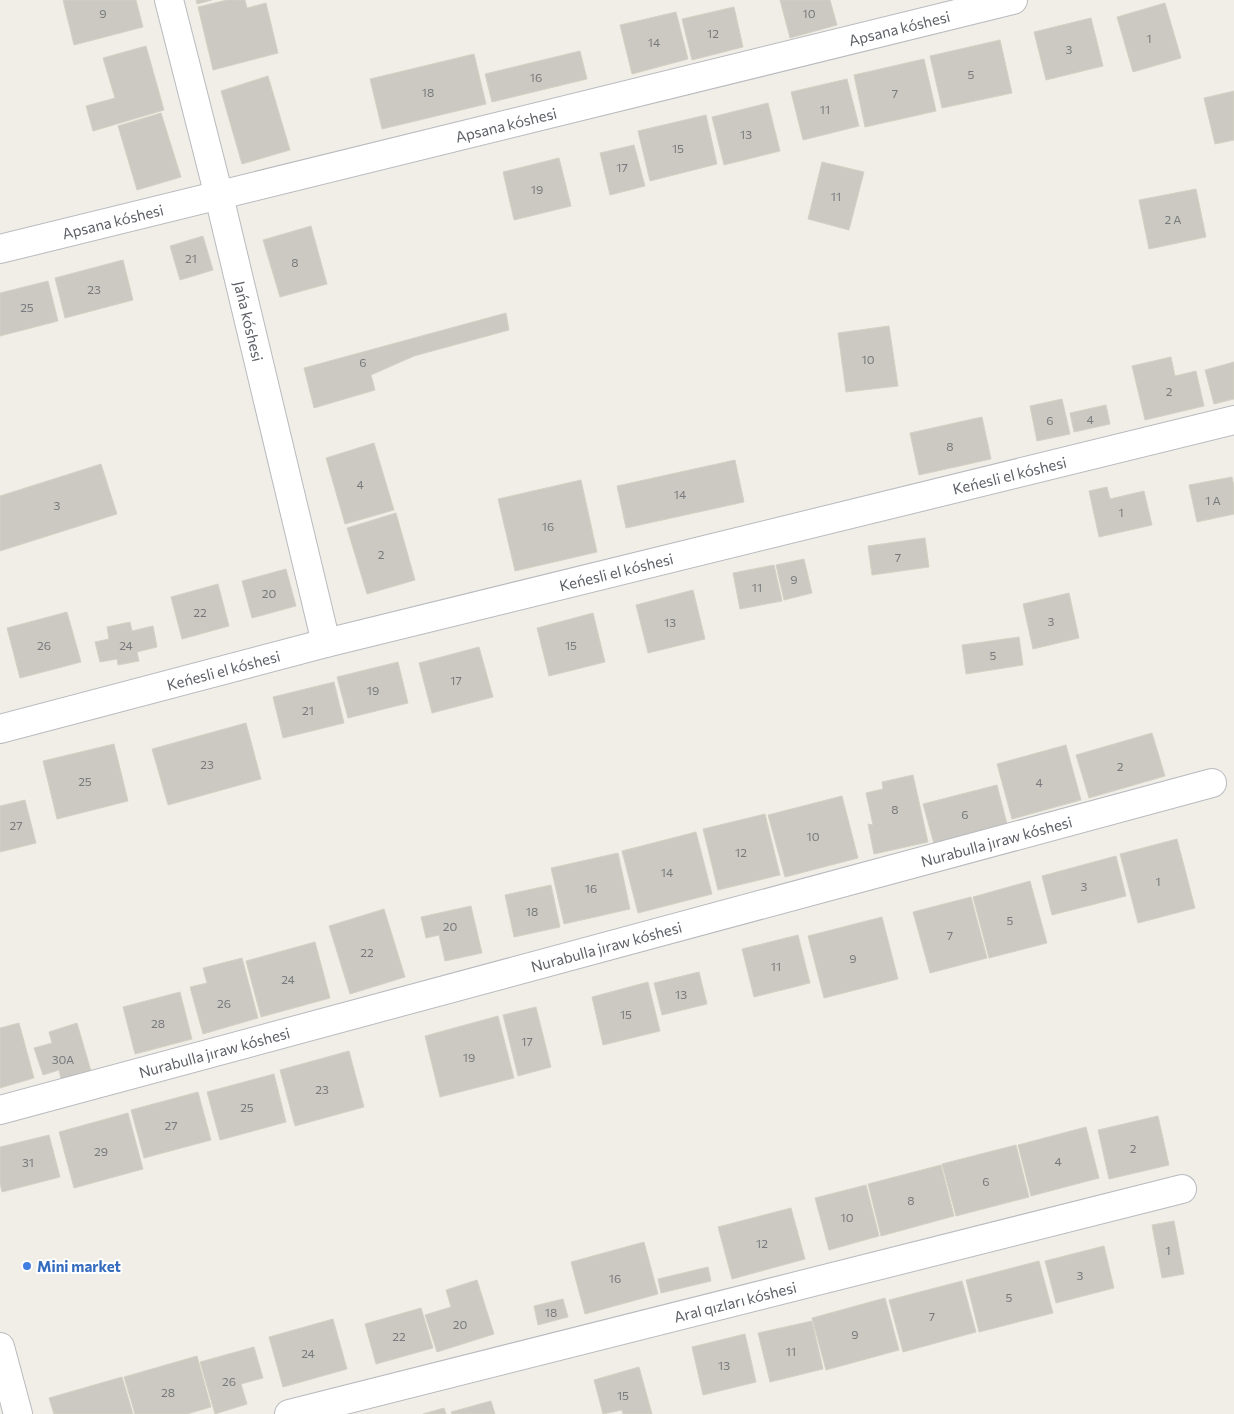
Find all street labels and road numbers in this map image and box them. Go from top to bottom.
street label: Apsana kóshesi [847,7,952,49]
street label: Apsana kóshesi [453,104,558,146]
street label: Apsana kóshesi [60,200,165,242]
street label: Jańa kóshesi [231,279,267,363]
street label: Keńesli el kóshesi [951,452,1068,498]
street label: Keńesli el kóshesi [557,549,675,594]
street label: Keńesli el kóshesi [165,646,282,694]
street label: Nurabulla jıraw kóshesi [919,812,1074,870]
street label: Nurabulla jıraw kóshesi [529,917,684,975]
street label: Nurabulla jıraw kóshesi [137,1023,292,1081]
street label: Aral qızları kóshesi [672,1278,798,1326]

